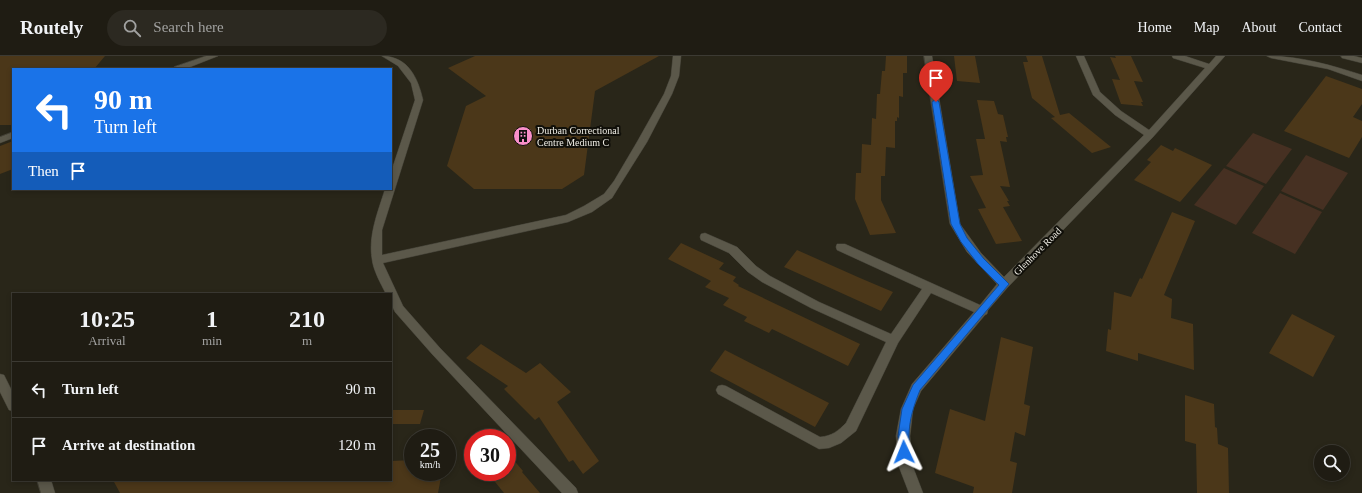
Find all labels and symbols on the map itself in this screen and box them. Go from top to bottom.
pin [919,61,953,102]
building icon: Durban Correctional Centre Medium C [512,125,534,147]
place label: Durban Correctional Centre Medium C [537,125,620,148]
street label: Glenhove Road [1011,225,1063,277]
speed limit sign: 30 [464,429,516,481]
position arrow [883,431,925,473]

